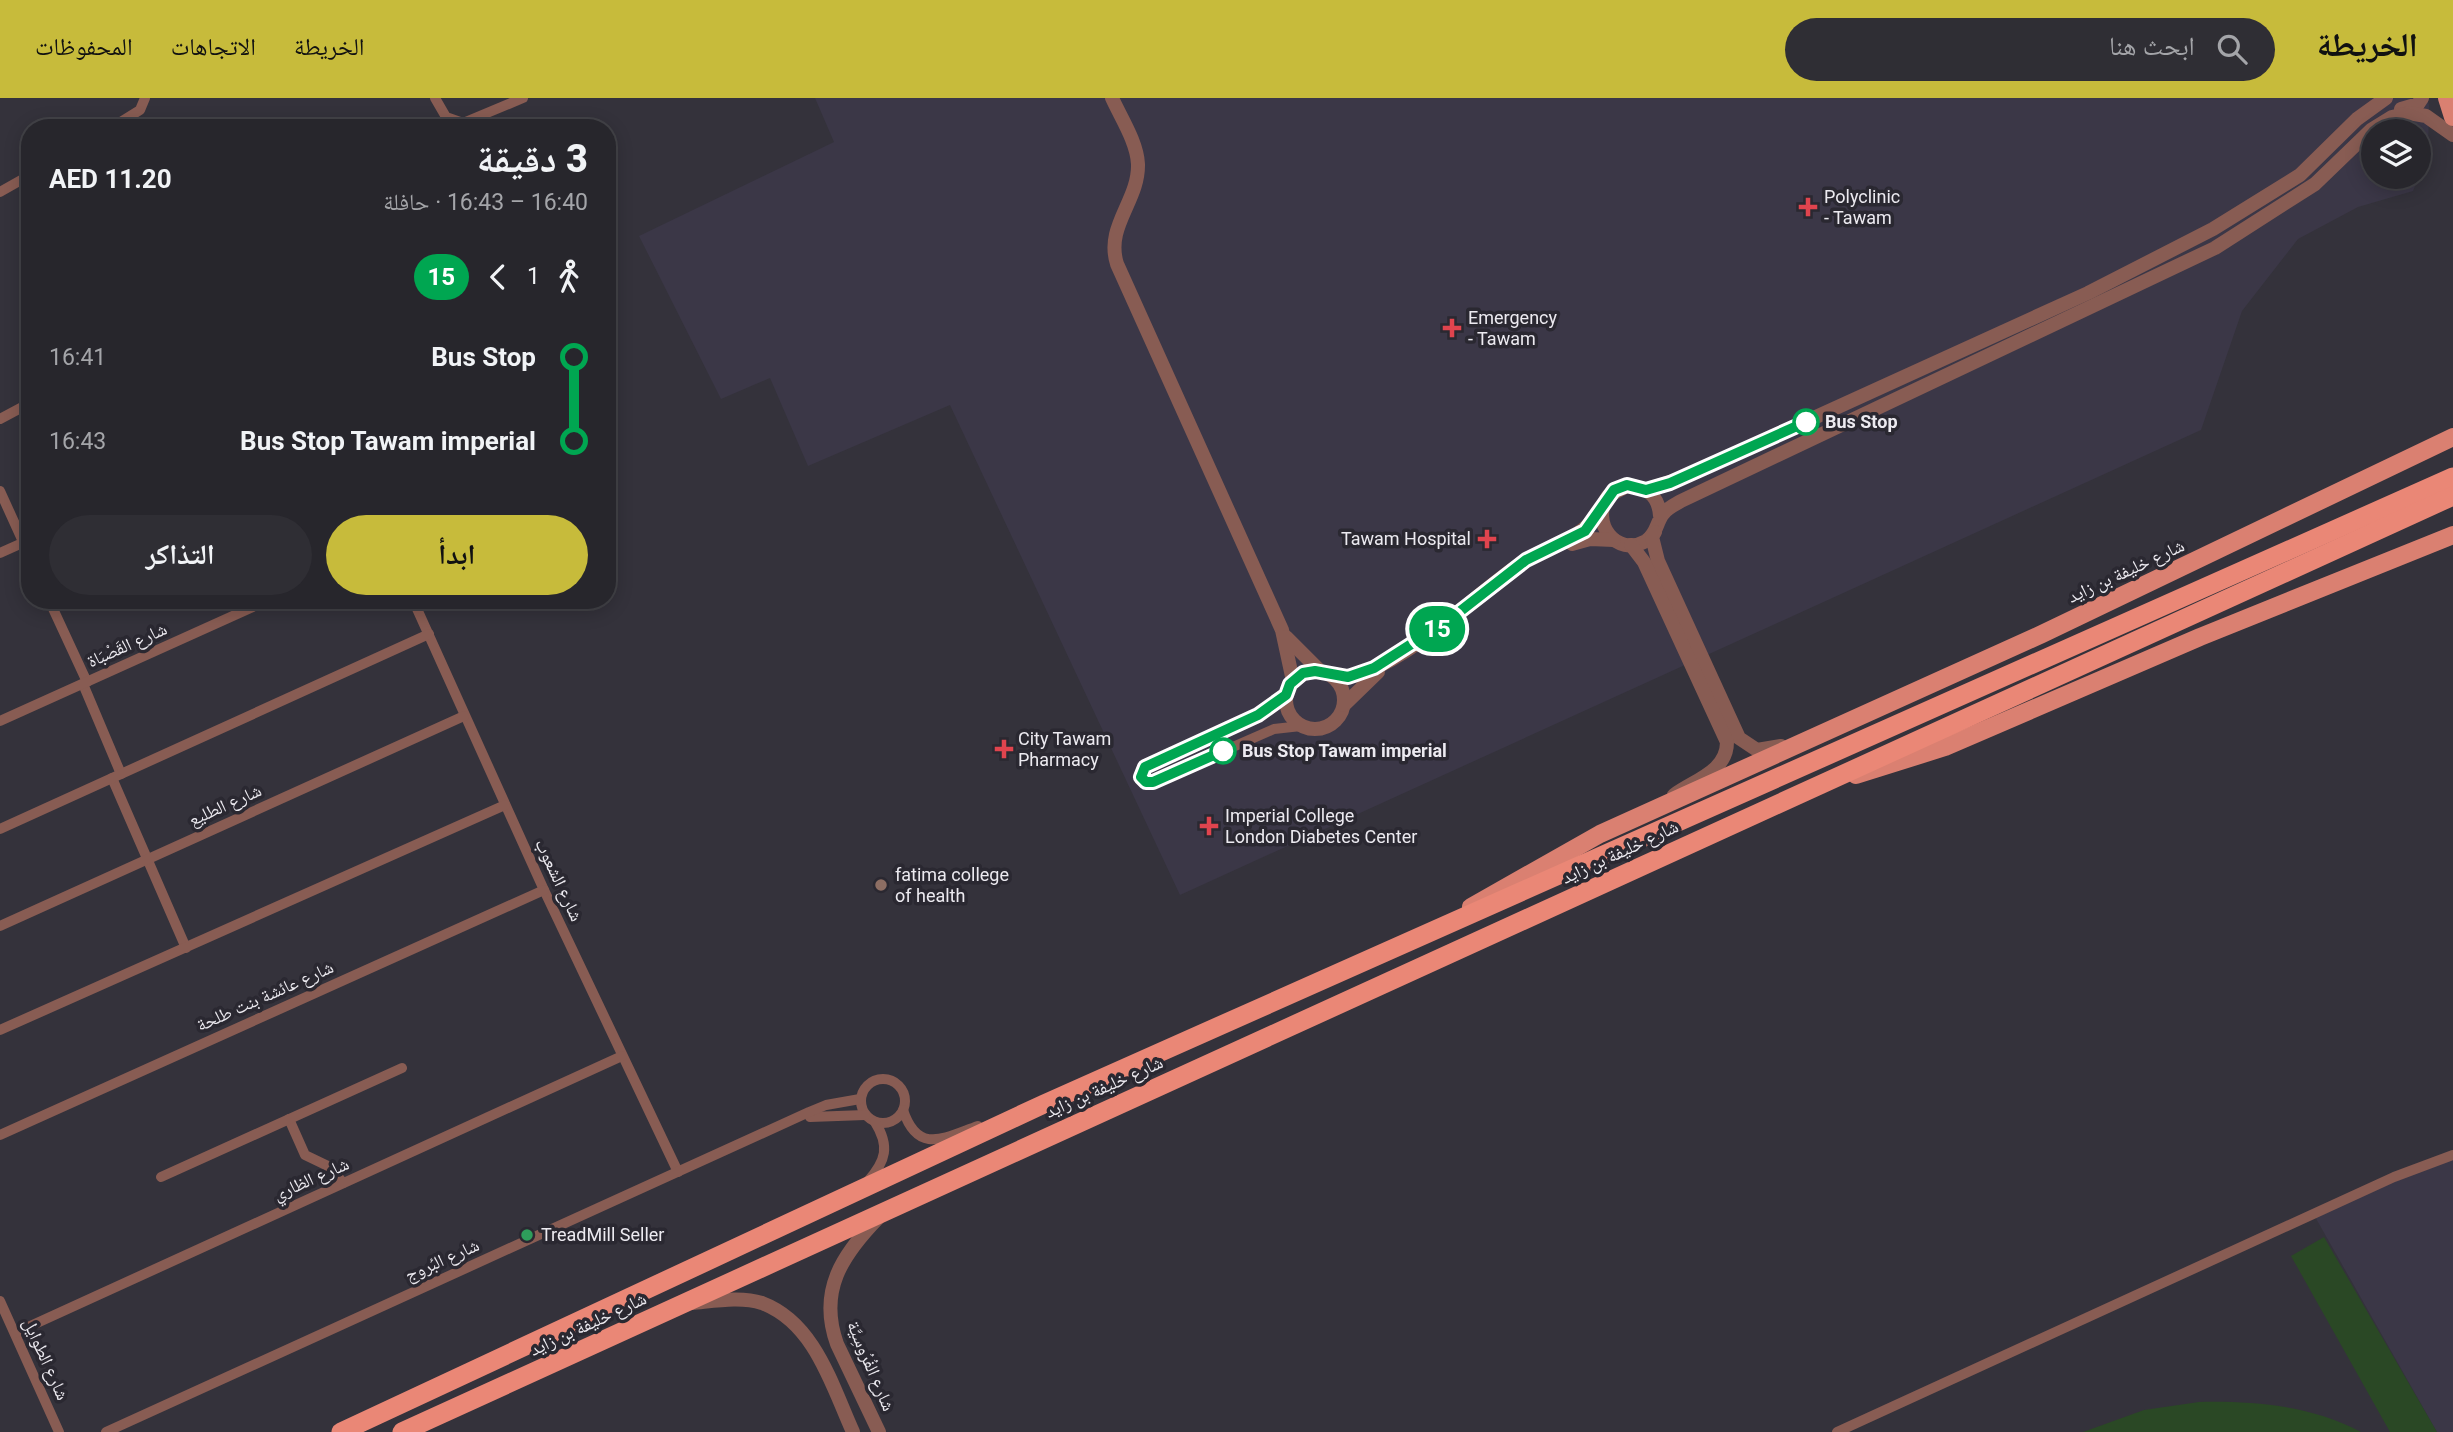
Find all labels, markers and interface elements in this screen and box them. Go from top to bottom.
search box [1785,18,2275,81]
text: الخريطة [2317,25,2418,64]
icon: search [2213,30,2251,68]
text: ابحث هنا [2109,31,2195,61]
text: المحفوظات [35,33,133,61]
text: الاتجاهات [171,33,256,61]
text: الخريطة [294,33,365,61]
map controls [2361,119,2431,189]
button: layers [2361,119,2431,189]
text: 3 دقيقة [477,137,588,181]
text: AED 11.20 [49,164,172,194]
place label: Polyclinic - Tawam [1824,186,1900,228]
text: 16:40 – 16:43 · حافلة [383,189,588,216]
marker: Polyclinic - Tawam [1798,197,1818,217]
icon: back [479,258,517,296]
icon: walk [550,258,588,296]
text: 15 [428,263,455,291]
text: 1 [527,263,540,290]
place label: Emergency - Tawam [1468,307,1558,349]
marker: Emergency - Tawam [1442,318,1462,338]
text: Bus Stop [431,342,536,372]
text: 16:41 [49,344,106,371]
marker: Bus Stop [1793,409,1819,435]
place label: Bus Stop [1825,411,1898,432]
text: Bus Stop Tawam imperial [240,426,536,456]
text: 16:43 [49,428,106,455]
button: التذاكر [49,515,312,595]
button: ابدأ [326,515,588,595]
place label: Tawam Hospital [1341,528,1471,549]
marker: Tawam Hospital [1477,529,1497,549]
street label: شارع خليفة بن زايد [2064,534,2188,608]
line badge: 15 [1406,606,1468,652]
text: 15 [1423,615,1451,643]
street label: شارع القَصْبَاة [84,618,170,672]
place label: City Tawam Pharmacy [1018,728,1111,770]
marker: Bus Stop Tawam imperial [1210,738,1236,764]
place label: Bus Stop Tawam imperial [1242,740,1447,761]
marker: City Tawam Pharmacy [996,741,1012,757]
street label: شارع الطليع [185,779,265,832]
place label: Imperial College London Diabetes Center [1225,805,1417,847]
street label: شارع خليفة بن زايد [1558,815,1682,889]
marker: Imperial College London Diabetes Center [1199,816,1219,836]
street label: شارع الشعوب [530,835,588,925]
place label: fatima college of health [895,864,1009,906]
marker: fatima college of health [873,877,889,893]
street label: شارع عائشة بنت طلحة [193,956,337,1036]
street label: شارع خليفة بن زايد [1042,1051,1166,1123]
street label: شارع الظاري [270,1153,354,1209]
place label: TreadMill Seller [541,1224,664,1245]
marker: TreadMill Seller [519,1227,535,1243]
street label: شارع البُروج [401,1234,483,1287]
street label: شارع خليفة بن زايد [526,1287,650,1361]
street label: شارع الطوايل [18,1315,74,1403]
street label: شارع الفُرُوسِيَّة [842,1318,900,1414]

